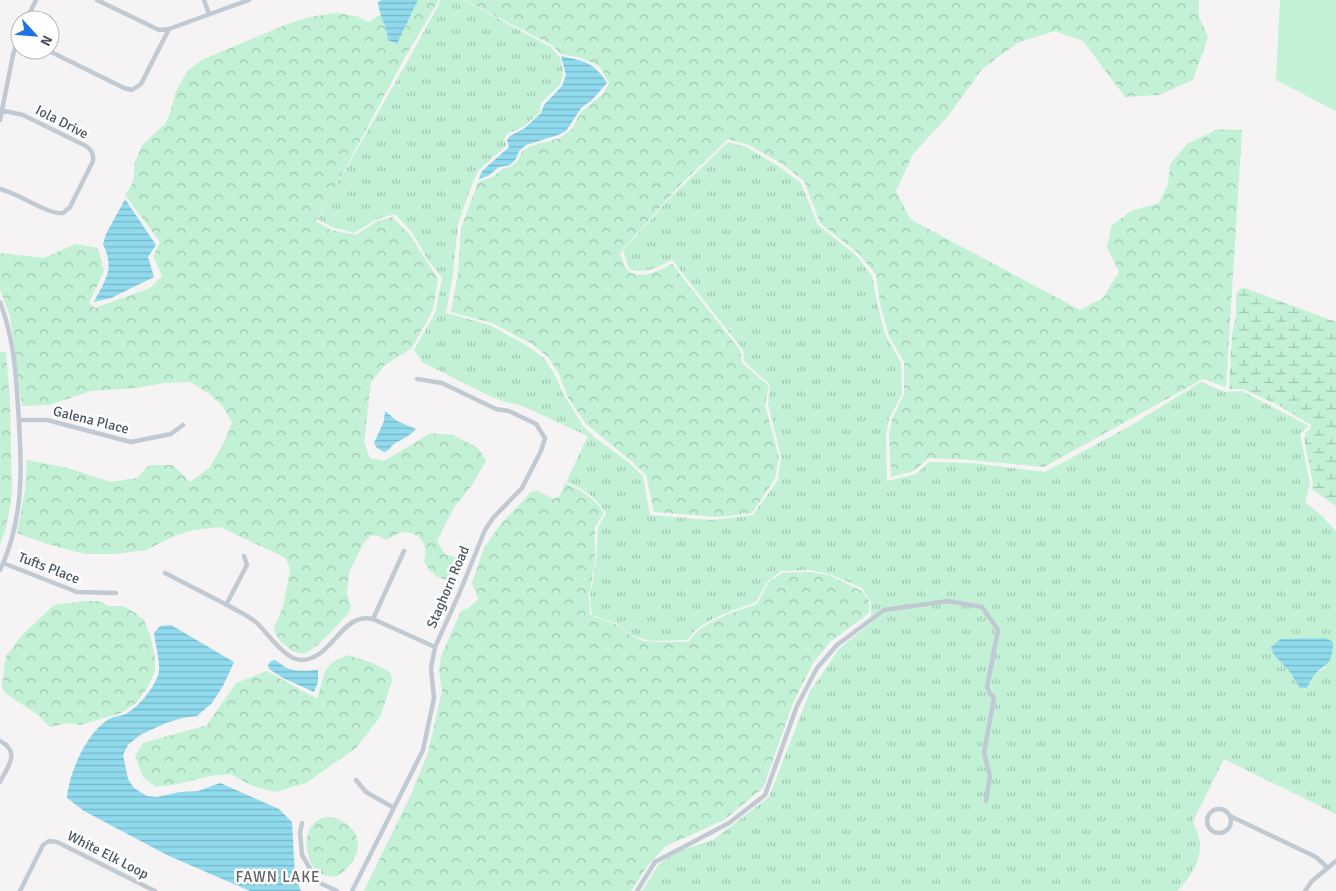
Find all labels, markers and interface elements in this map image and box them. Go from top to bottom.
north arrow [10,10,60,60]
text: N [36,32,56,49]
street label: Iola Drive [33,101,91,143]
street label: Galena Place [51,402,131,438]
street label: Staghorn Road [423,543,473,631]
street label: Tufts Place [16,549,82,587]
street label: White Elk Loop [64,827,152,883]
district label: FAWN LAKE [235,868,321,886]

